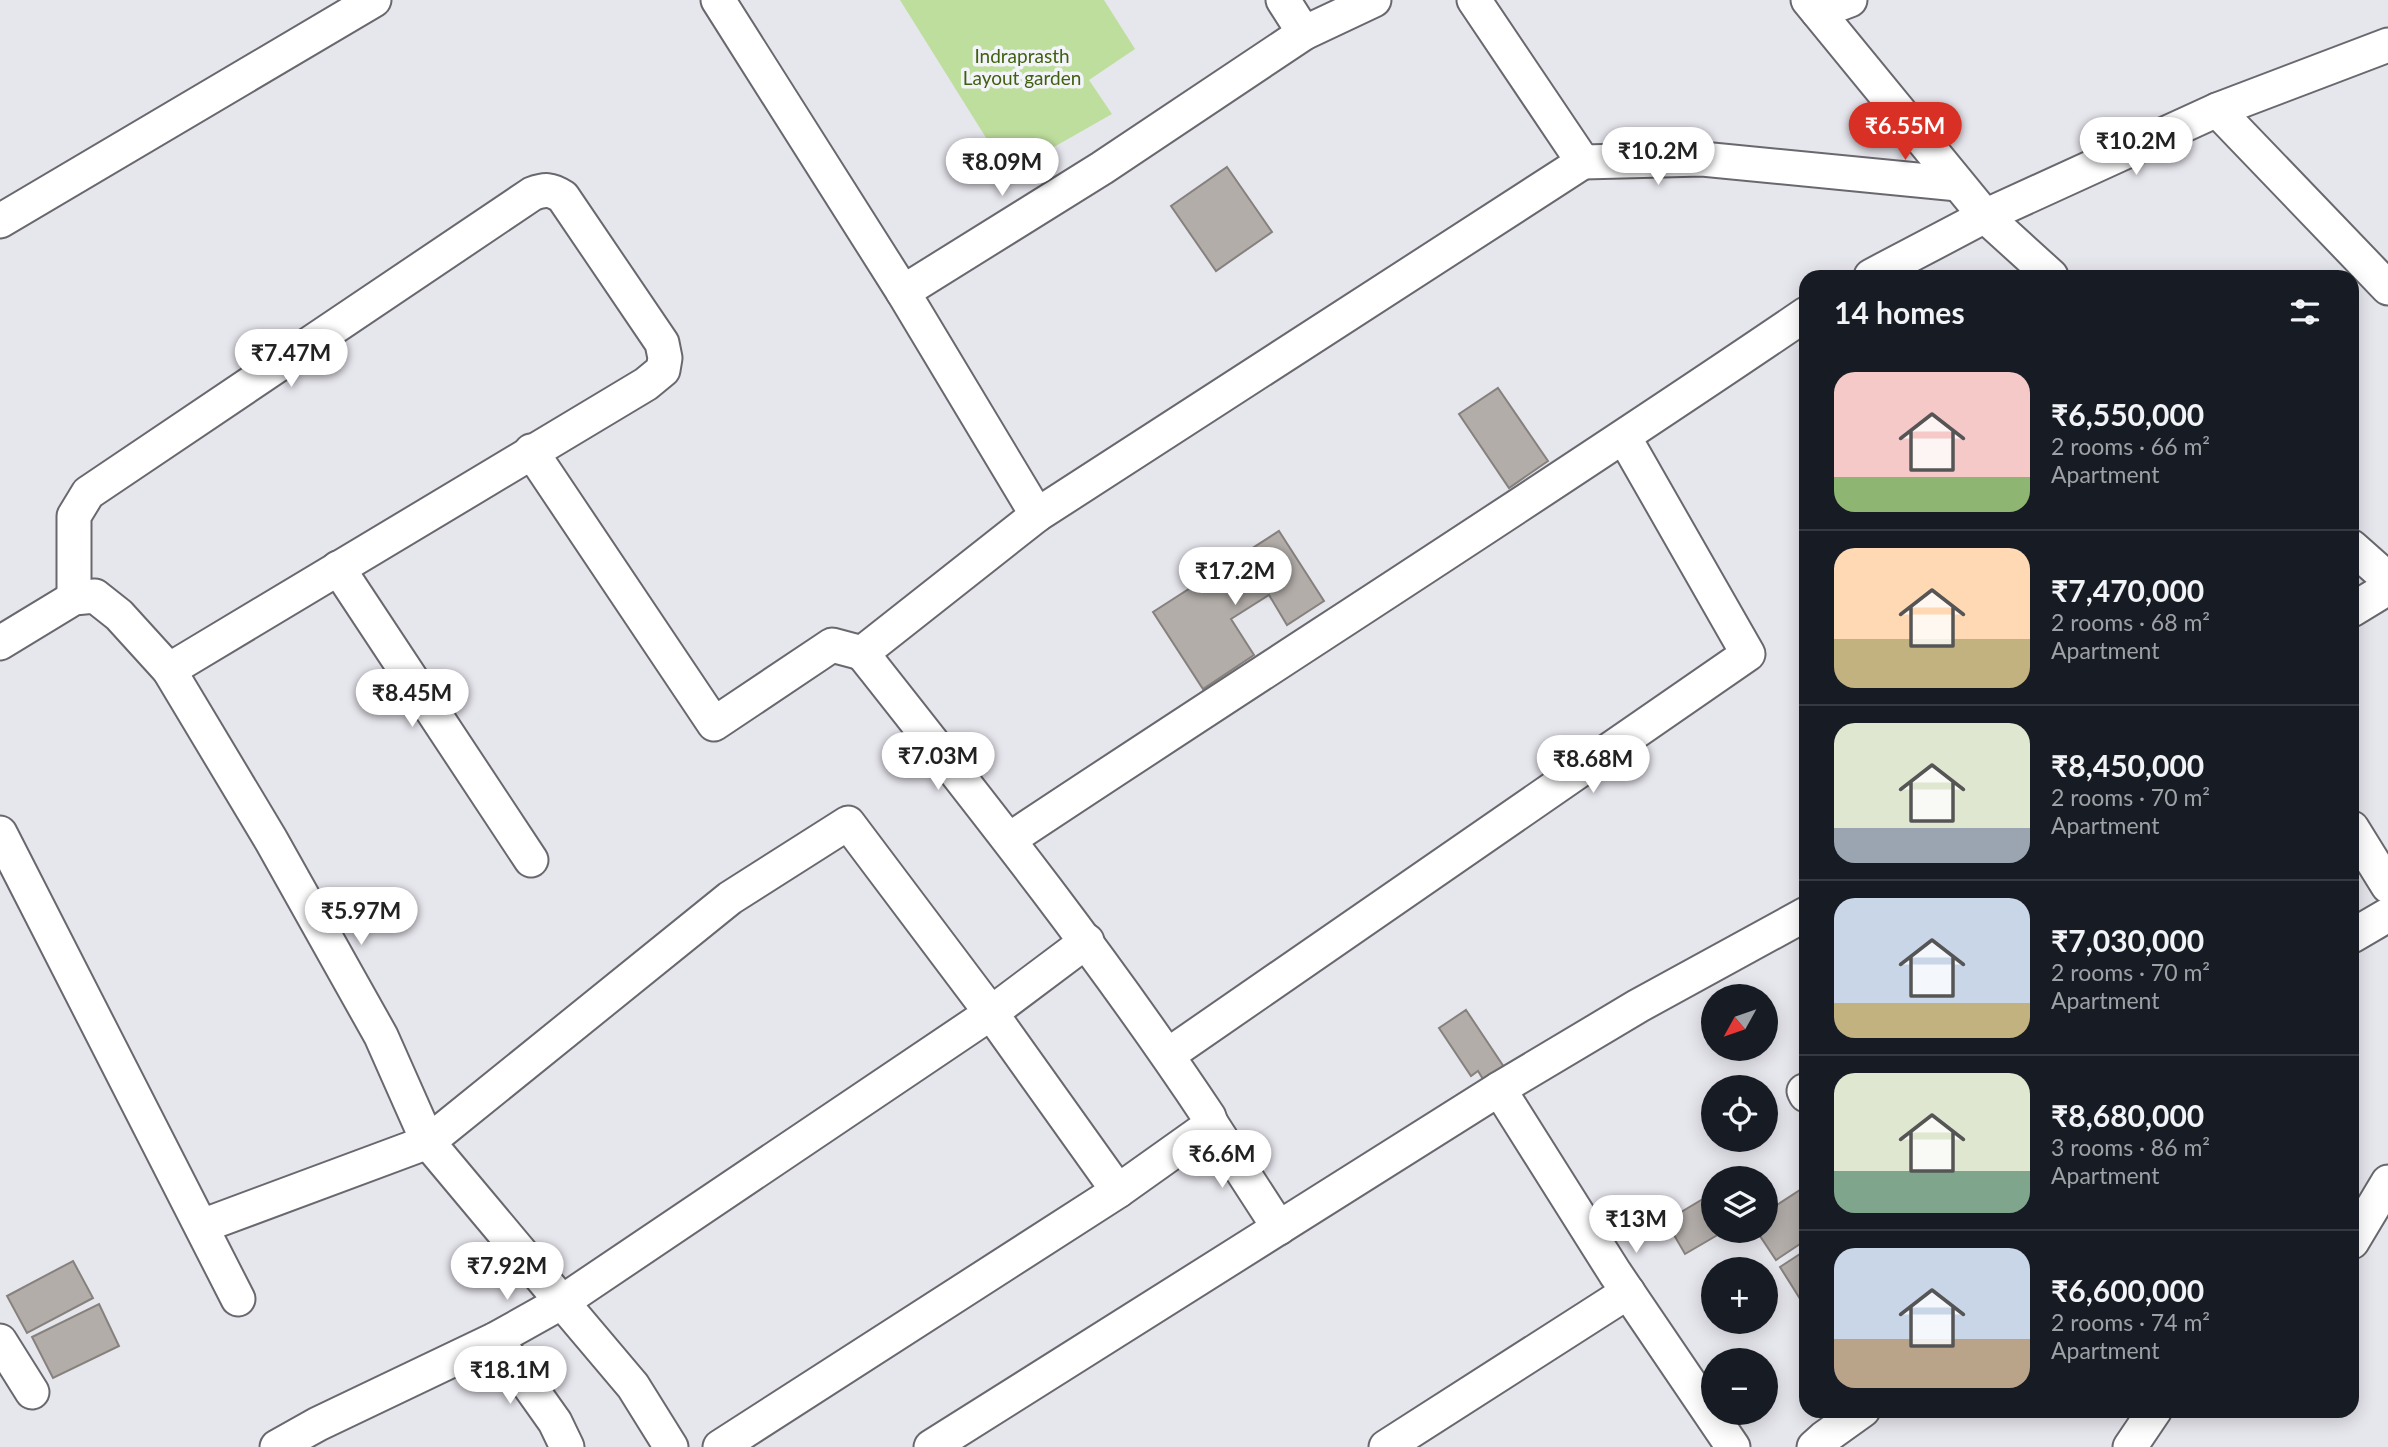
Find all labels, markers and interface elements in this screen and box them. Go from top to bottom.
park label: Indraprasth Layout garden [963,44,1081,89]
pin: ₹6.55M [1848,102,1962,162]
text: ₹6.55M [1865,111,1945,139]
pin: ₹10.2M [2079,118,2193,177]
text: ₹10.2M [2096,126,2176,154]
pin: ₹10.2M [1601,128,1715,187]
text: ₹10.2M [1618,136,1698,164]
pin: ₹8.09M [945,138,1059,198]
text: ₹8.09M [962,147,1042,175]
icon: filters [2286,293,2324,331]
text: 14 homes [1834,294,1965,330]
pin: ₹7.47M [234,330,348,389]
text: ₹7.47M [251,338,331,366]
text: ₹6,550,000 [2051,396,2204,432]
icon: home [1890,400,1974,484]
text: 2 rooms · 66 m² [2051,432,2210,460]
text: Apartment [2051,460,2159,488]
pin: ₹17.2M [1178,548,1292,607]
text: ₹17.2M [1195,556,1275,584]
text: ₹7,470,000 [2051,572,2204,608]
icon: home [1890,576,1974,660]
text: 2 rooms · 68 m² [2051,608,2210,636]
text: Apartment [2051,636,2159,664]
pin: ₹8.45M [355,670,469,729]
text: ₹8.45M [372,678,452,706]
pin: ₹7.03M [881,732,995,792]
pin: ₹8.68M [1536,736,1650,795]
text: ₹7.03M [898,741,978,769]
text: ₹8.68M [1553,744,1633,772]
text: ₹8,450,000 [2051,747,2204,783]
icon: home [1890,751,1974,835]
text: 2 rooms · 70 m² [2051,783,2210,811]
text: Apartment [2051,811,2159,839]
pin: ₹5.97M [304,888,418,947]
text: ₹5.97M [321,896,401,924]
text: ₹7,030,000 [2051,922,2204,958]
icon: home [1890,926,1974,1010]
text: 2 rooms · 70 m² [2051,958,2210,986]
north arrow [1701,984,1778,1060]
map controls [1701,984,1778,1425]
text: Apartment [2051,986,2159,1014]
button: locate [1701,1075,1778,1152]
text: ₹8,680,000 [2051,1097,2204,1133]
icon: home [1890,1101,1974,1185]
pin: ₹6.6M [1173,1130,1271,1190]
text: 3 rooms · 86 m² [2051,1133,2210,1161]
text: ₹6.6M [1188,1139,1256,1167]
text: Apartment [2051,1161,2159,1189]
button: layers [1701,1166,1778,1243]
pin: ₹13M [1595,1196,1677,1255]
text: ₹13M [1605,1204,1667,1232]
pin: ₹7.92M [450,1242,564,1302]
text: ₹7.92M [467,1251,547,1279]
button: + [1701,1257,1778,1334]
text: ₹6,600,000 [2051,1272,2204,1308]
icon: home [1890,1276,1974,1360]
text: 2 rooms · 74 m² [2051,1308,2210,1336]
text: Apartment [2051,1336,2159,1364]
pin: ₹18.1M [453,1346,567,1406]
button: − [1701,1348,1778,1425]
text: ₹18.1M [470,1355,550,1383]

